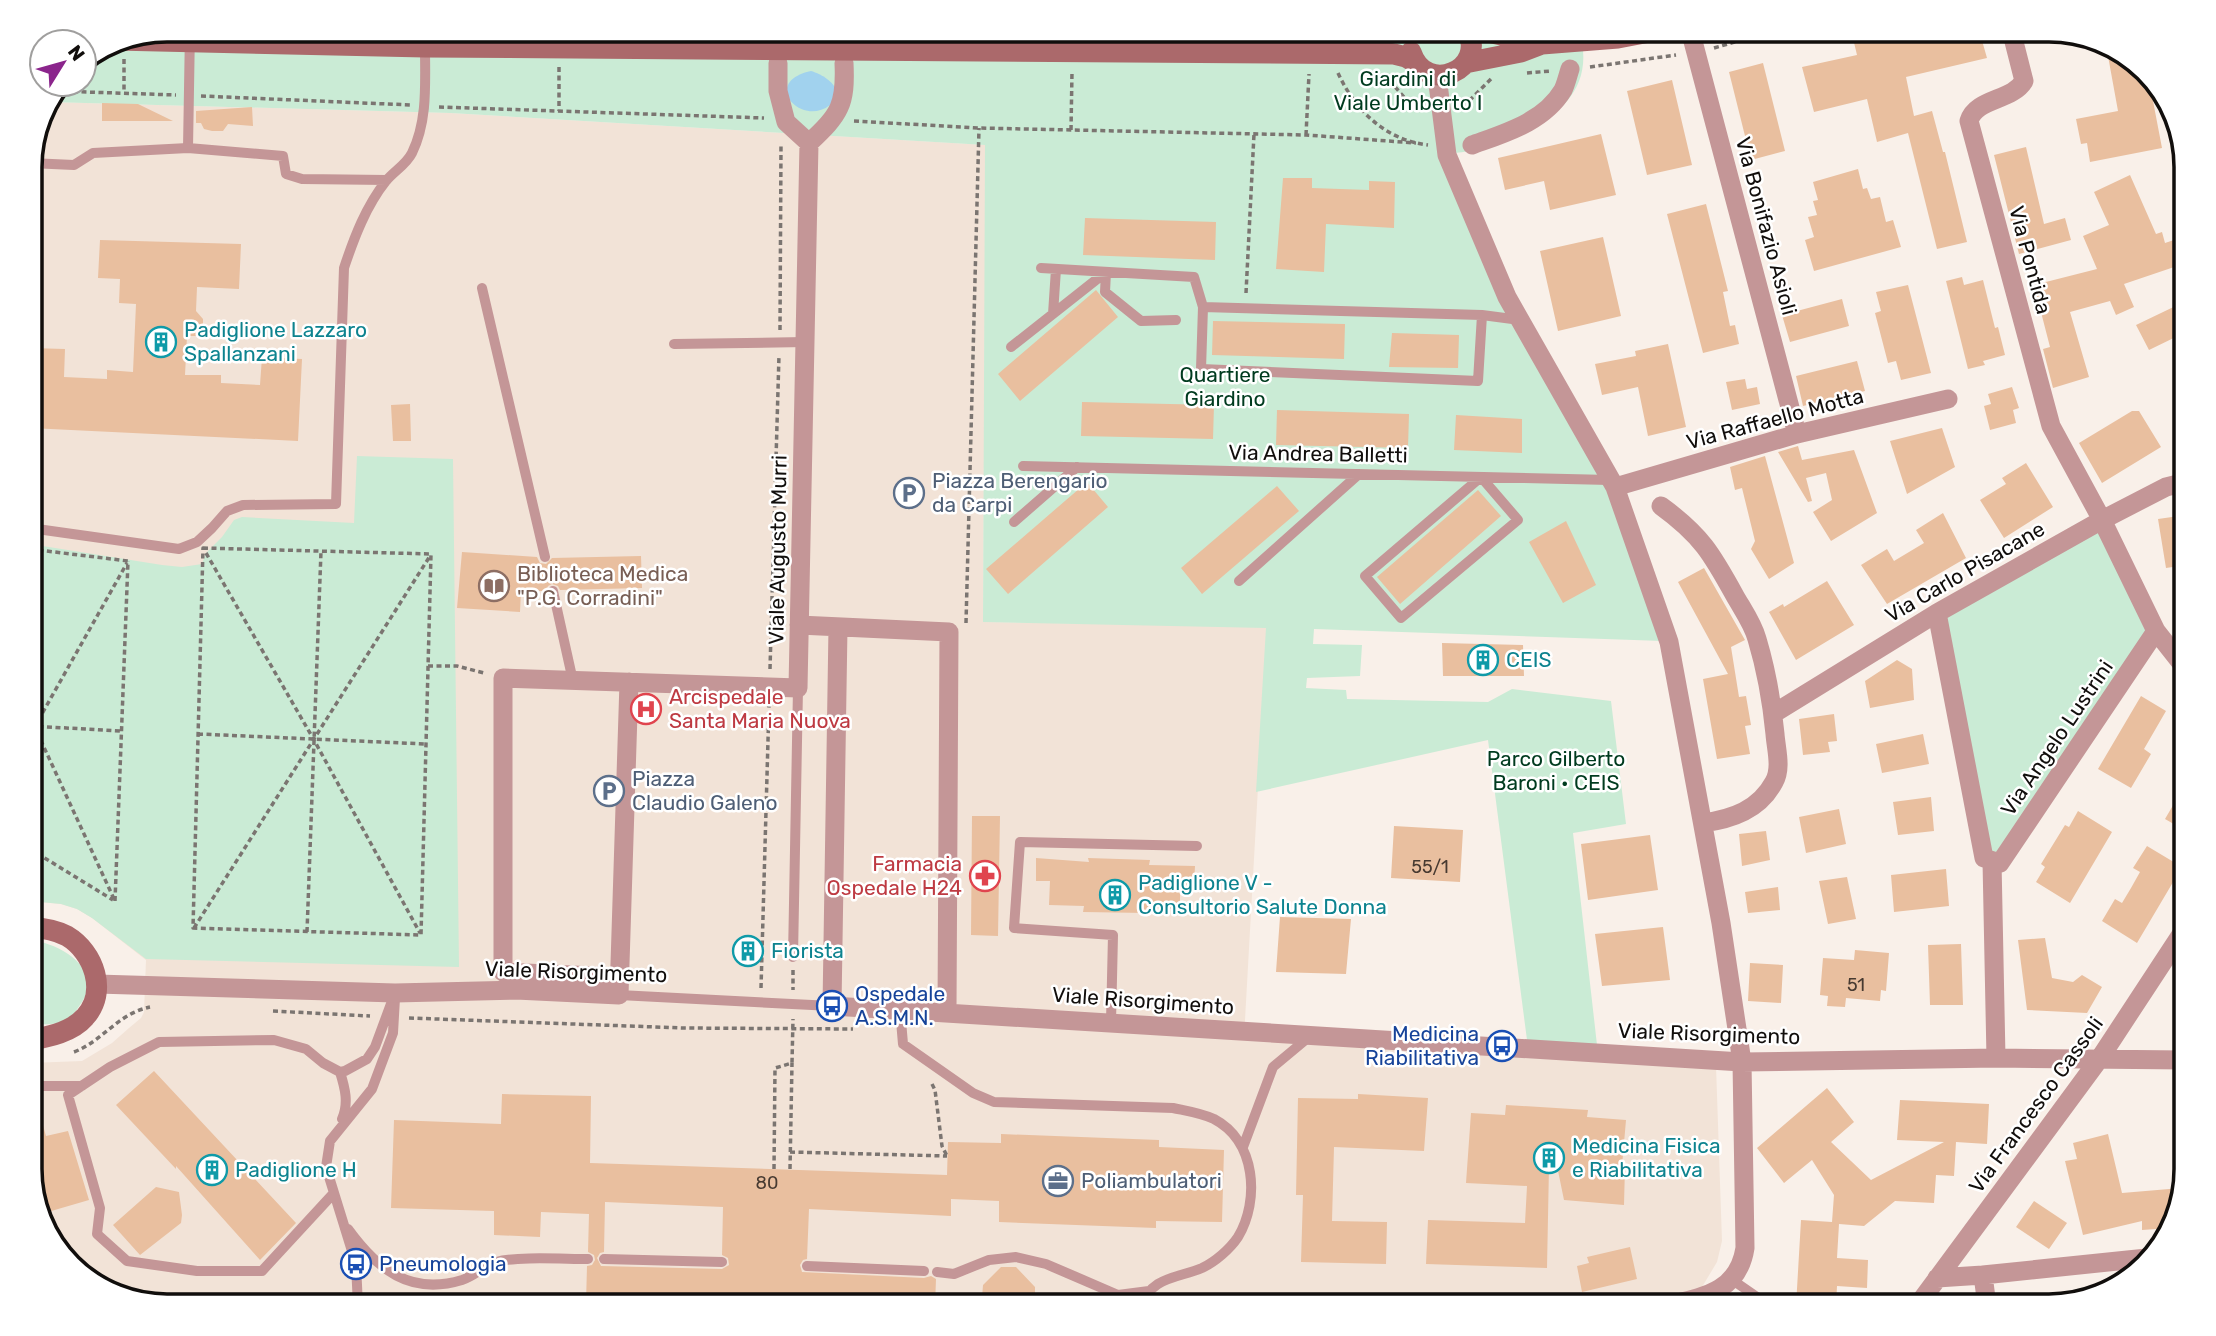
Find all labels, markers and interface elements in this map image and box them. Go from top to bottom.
north arrow [28,28,98,98]
text: N [63,41,89,65]
park label: Giardini di Viale Umberto I [1333,66,1483,115]
street label: Via Bonifazio Asioli [1731,134,1802,318]
street label: Via Pontida [2004,203,2057,317]
place label: Padiglione Lazzaro Spallanzani [184,317,367,366]
building icon: Padiglione Lazzaro Spallanzani [144,325,178,359]
park label: Quartiere Giardino [1179,362,1271,411]
street label: Via Raffaello Motta [1683,383,1866,454]
street label: Via Andrea Balletti [1228,439,1408,468]
street label: Viale Augusto Murri [763,455,792,645]
place label: Piazza Berengario da Carpi [932,468,1108,517]
parking icon: Piazza Berengario da Carpi [892,476,926,510]
street label: Via Carlo Pisacane [1881,516,2049,627]
place label: Biblioteca Medica "P.G. Corradini" [517,561,688,610]
library icon: Biblioteca Medica "P.G. Corradini" [477,569,511,603]
building icon: CEIS [1466,643,1500,677]
place label: CEIS [1506,647,1552,672]
street label: Via Angelo Lustrini [1995,655,2118,820]
place label: Arcispedale Santa Maria Nuova [669,684,851,733]
hospital icon: Arcispedale Santa Maria Nuova [629,692,663,726]
park label: Parco Gilberto Baroni • CEIS [1487,746,1625,795]
place label: Piazza Claudio Galeno [632,766,778,815]
parking icon: Piazza Claudio Galeno [592,774,626,808]
place label: Farmacia Ospedale H24 [827,851,962,900]
house number: 55/1 [1411,856,1449,878]
pharmacy icon: Farmacia Ospedale H24 [968,859,1002,893]
place label: Padiglione V - Consultorio Salute Donna [1138,870,1387,919]
building icon: Padiglione V - Consultorio Salute Donna [1098,878,1132,912]
building icon: Fiorista [731,934,765,968]
place label: Fiorista [771,938,844,963]
street label: Viale Risorgimento [484,956,668,987]
house number: 51 [1847,974,1865,996]
place label: Ospedale A.S.M.N. [855,981,945,1030]
street label: Viale Risorgimento [1051,982,1235,1019]
bus stop icon: Ospedale A.S.M.N. [815,989,849,1023]
street label: Via Francesco Cassoli [1963,1012,2108,1198]
street label: Viale Risorgimento [1617,1018,1801,1049]
place label: Medicina Riabilitativa [1365,1021,1479,1070]
bus stop icon: Medicina Riabilitativa [1485,1029,1519,1063]
place label: Medicina Fisica e Riabilitativa [1572,1133,1720,1182]
building icon: Medicina Fisica e Riabilitativa [1532,1141,1566,1175]
building icon: Padiglione H [195,1153,229,1187]
place label: Padiglione H [235,1157,357,1182]
office icon: Poliambulatori [1041,1164,1075,1198]
place label: Poliambulatori [1081,1168,1222,1193]
house number: 80 [756,1172,778,1194]
bus stop icon: Pneumologia [339,1247,373,1281]
place label: Pneumologia [379,1251,507,1276]

